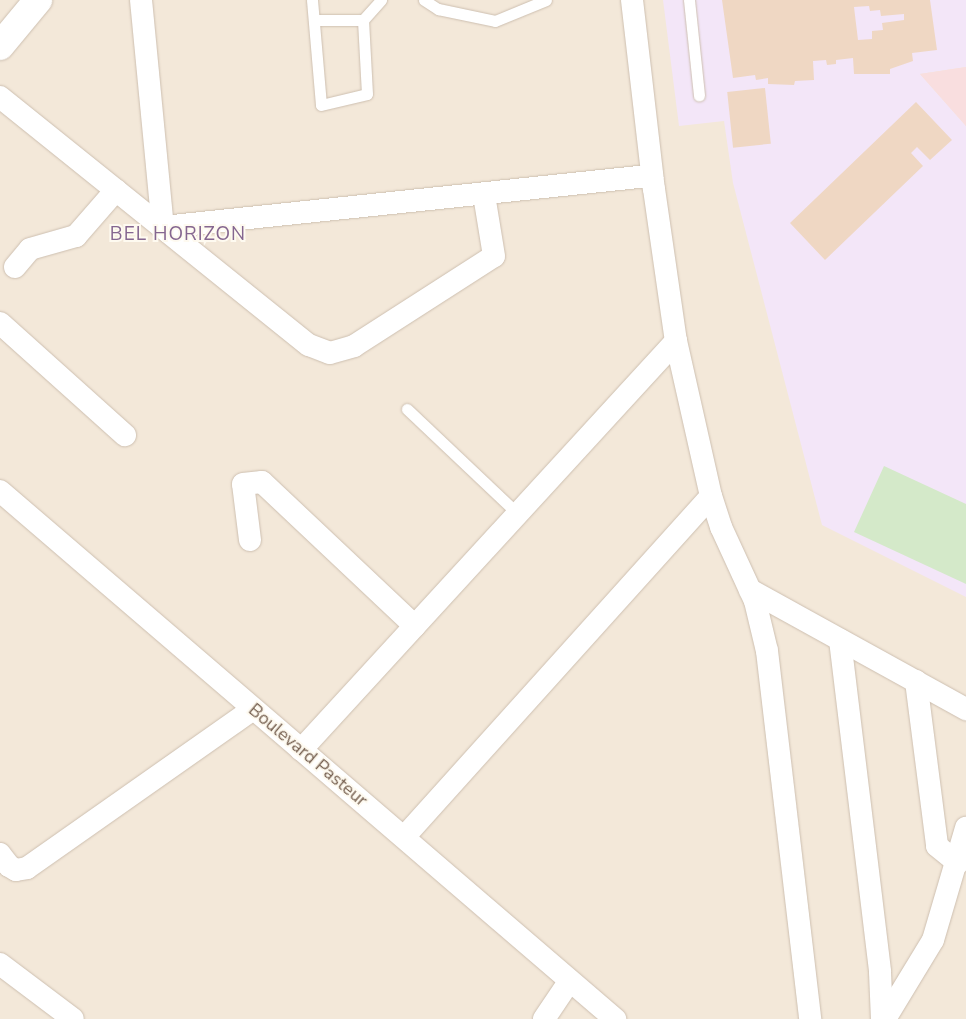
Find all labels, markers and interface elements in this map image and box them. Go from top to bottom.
district label: BEL HORIZON [108,224,248,246]
street label: Boulevard Pasteur [244,699,372,811]

